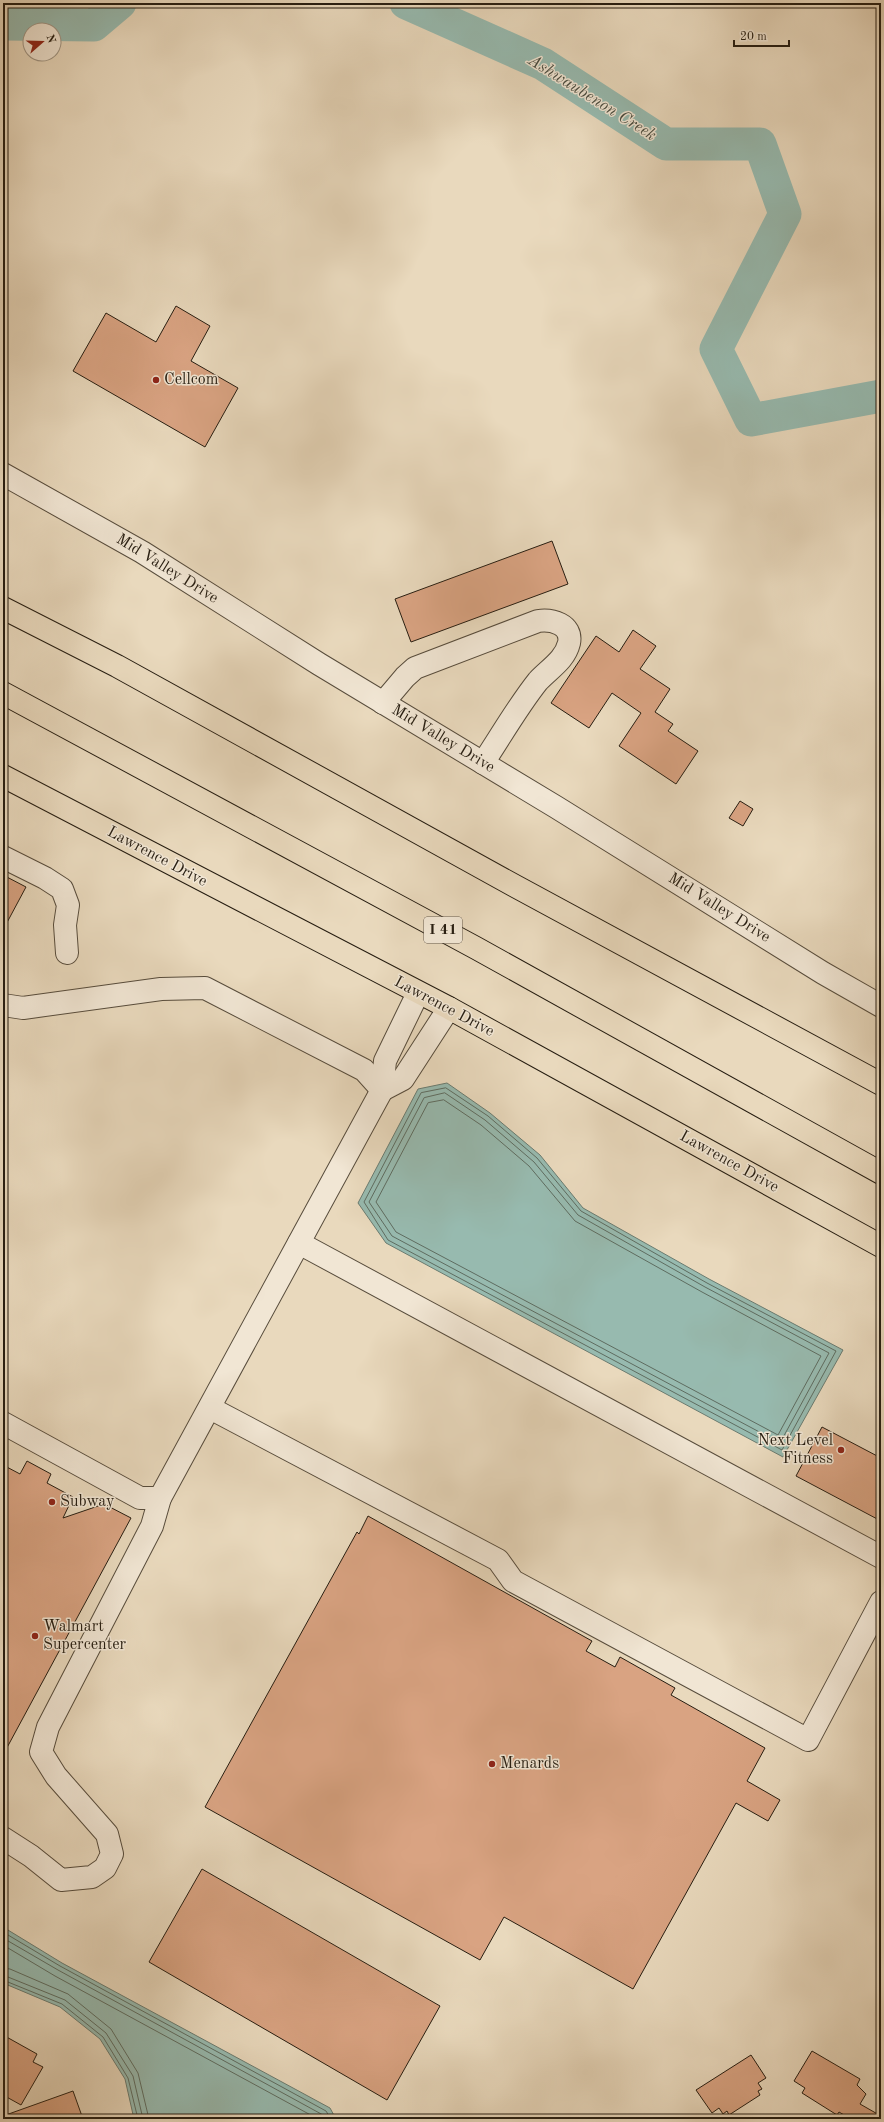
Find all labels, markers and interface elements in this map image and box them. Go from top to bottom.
north arrow [22,22,62,62]
scale bar [734,22,789,48]
text: 20 m [740,31,767,43]
text: N [43,33,57,45]
water label: Ashwaubenon Creek [524,51,659,144]
place label: Cellcom [164,372,219,388]
marker: Cellcom [151,375,161,385]
street label: Mid Valley Drive [113,531,221,607]
street label: Mid Valley Drive [389,702,497,776]
street label: Lawrence Drive [104,824,210,890]
street label: Mid Valley Drive [665,870,773,946]
road number: I 41 [424,917,462,943]
street label: Lawrence Drive [391,974,497,1040]
street label: Lawrence Drive [677,1128,781,1196]
place label: Next Level Fitness [757,1433,833,1467]
marker: Next Level Fitness [836,1445,846,1455]
place label: Subway [60,1494,115,1510]
marker: Subway [47,1497,57,1507]
place label: Walmart Supercenter [43,1619,127,1653]
marker: Walmart Supercenter [30,1631,40,1641]
place label: Menards [500,1756,559,1772]
marker: Menards [487,1759,497,1769]

